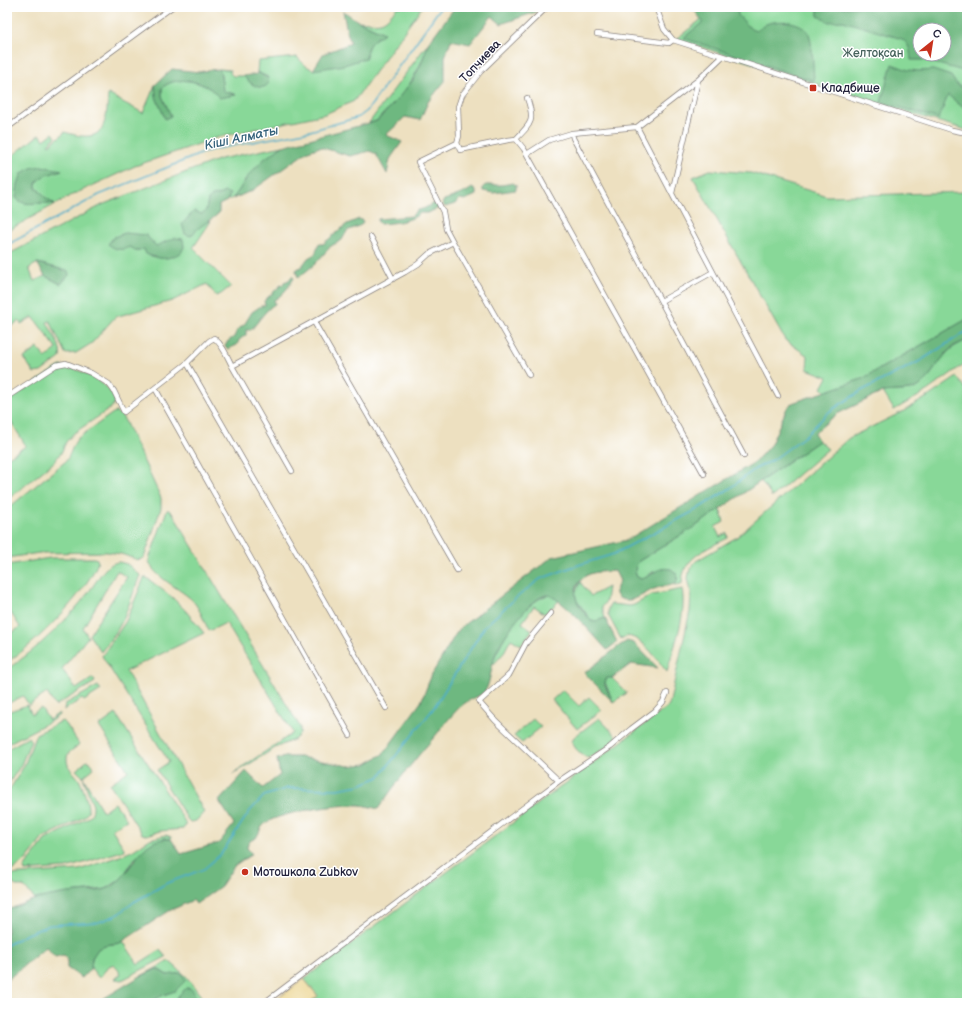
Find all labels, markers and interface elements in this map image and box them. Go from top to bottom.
north arrow [912,22,952,62]
text: С [930,26,944,41]
street label: Топчиева [457,37,504,86]
park label: Желтоқсан [842,46,904,61]
place label: Кладбище [821,81,880,96]
marker: Кладбище [808,83,818,93]
water label: Кіші Алматы [203,122,280,154]
place label: Мотошкола Zubkov [253,865,358,880]
marker: Мотошкола Zubkov [240,867,250,877]

